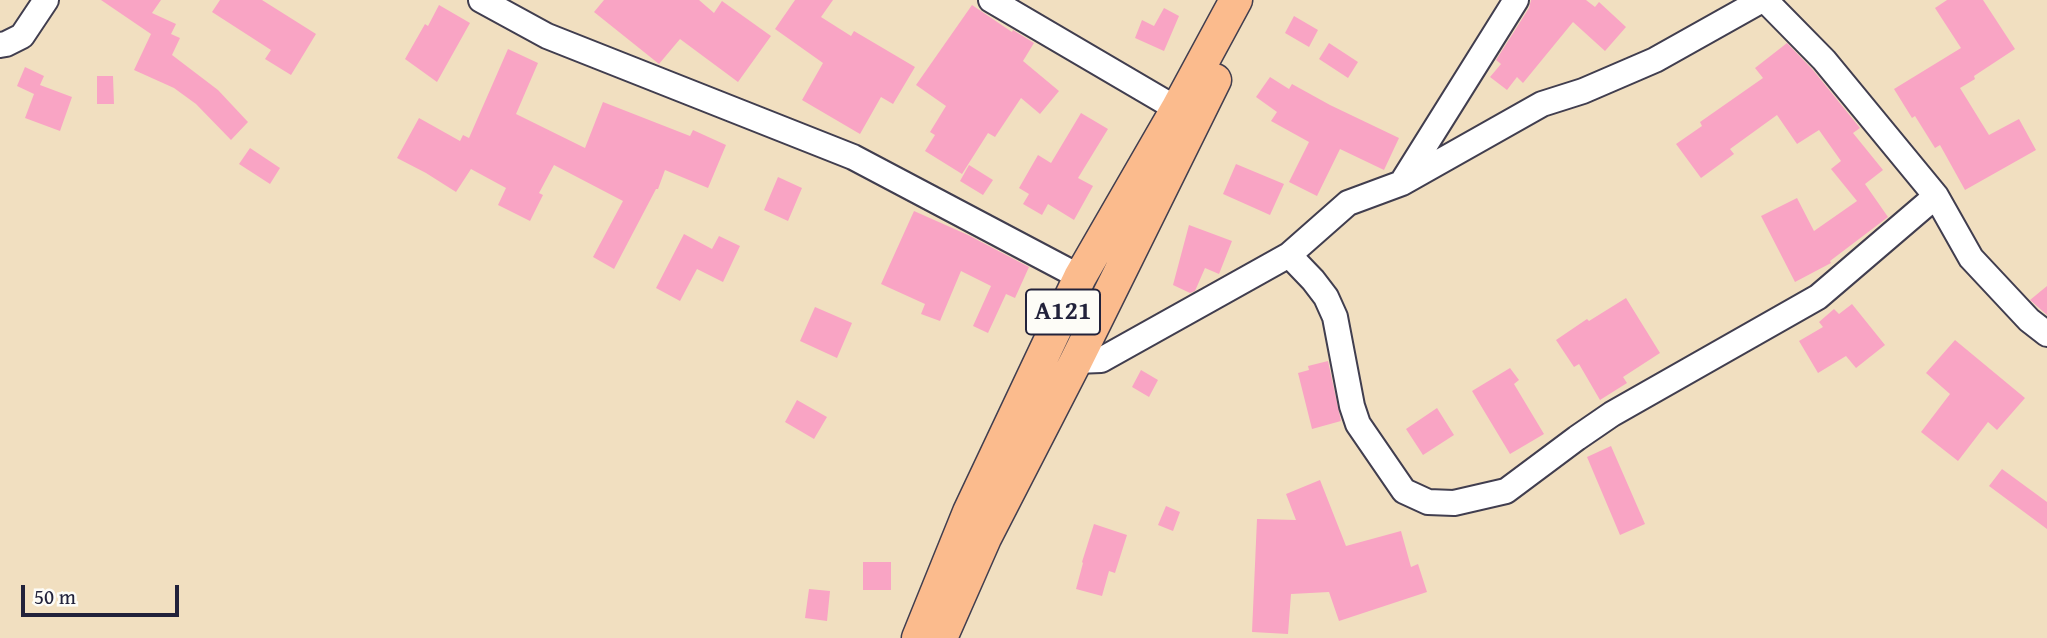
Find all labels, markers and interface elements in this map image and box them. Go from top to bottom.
road number: A121 [1026,290,1100,334]
scale bar [24,572,182,616]
text: 50 m [34,581,76,612]

